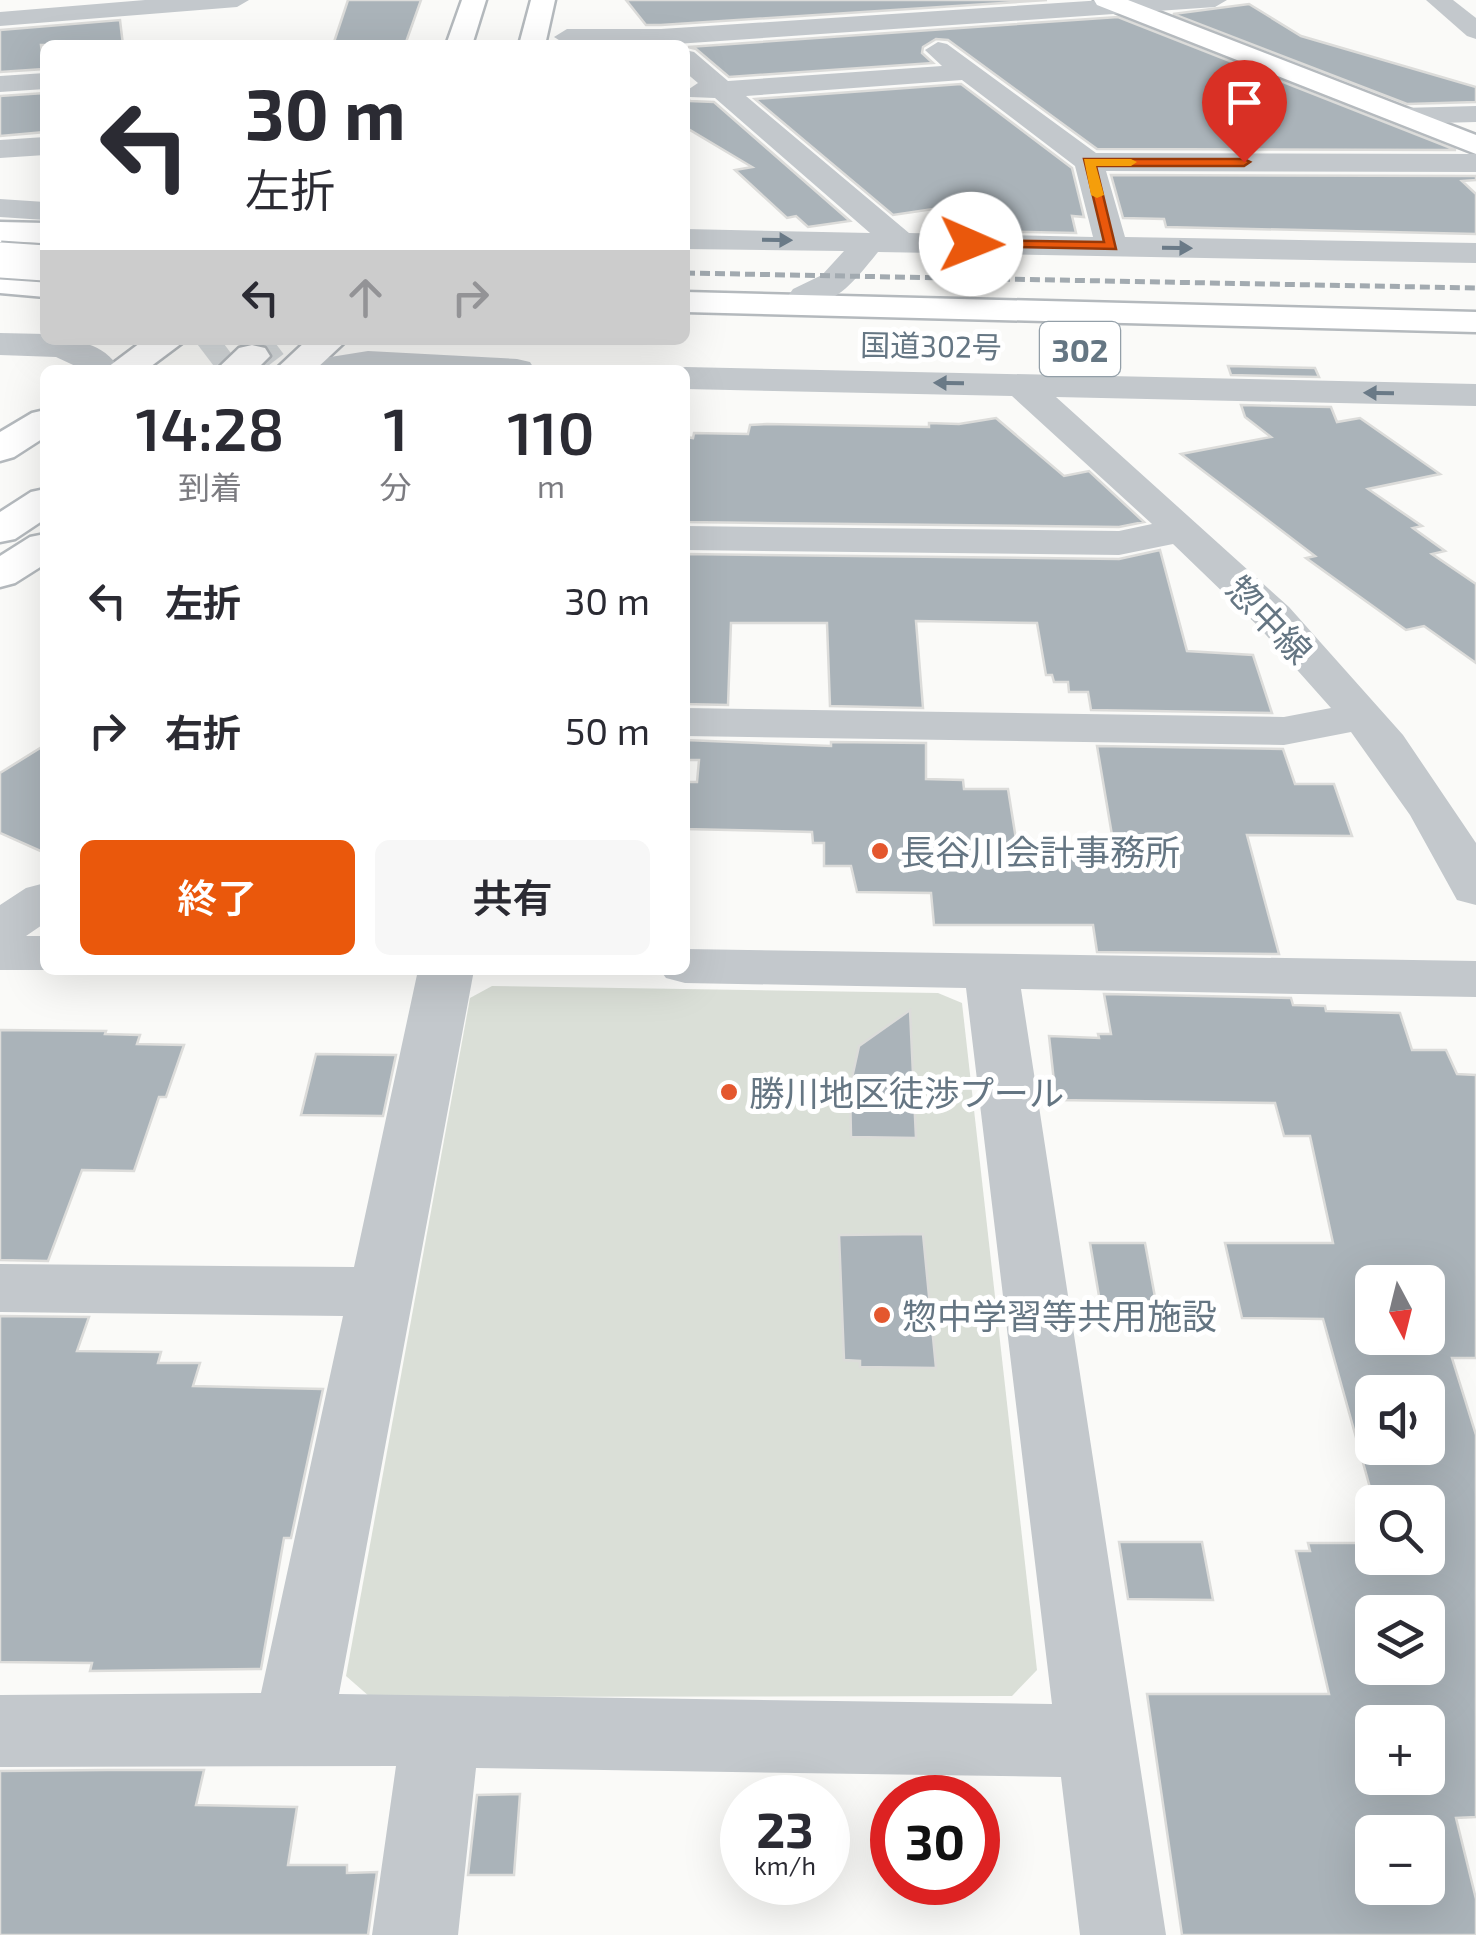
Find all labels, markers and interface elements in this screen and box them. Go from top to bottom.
pin [1202,60,1287,163]
text: 30 m [245,70,406,154]
icon: arrive [1217,75,1272,130]
icon: left [80,80,210,210]
text: 左折 [245,162,335,216]
position arrow [919,192,1023,296]
one-way arrow [762,232,794,248]
one-way arrow [1161,240,1193,256]
icon: left [233,270,288,325]
icon: ahead [338,270,393,325]
icon: right [443,270,498,325]
road number: 302 [1040,322,1120,376]
street label: 国道302号 [860,326,1002,364]
one-way arrow [932,375,964,391]
one-way arrow [1362,384,1394,400]
text: 14:28 [135,391,284,463]
text: 1 [383,391,408,463]
text: 110 [507,395,595,467]
text: m [537,466,565,504]
text: 到着 [178,467,242,505]
text: 分 [380,467,412,505]
street label: 惣中線 [1218,567,1322,671]
icon: left [80,573,135,628]
text: 30 m [564,577,650,623]
text: 左折 [165,579,241,625]
icon: right [80,703,135,758]
text: 50 m [565,707,650,753]
text: 右折 [165,709,241,755]
place label: 長谷川会計事務所 [900,830,1180,872]
button: 終了 [80,840,355,955]
button: 共有 [375,840,650,955]
marker: 長谷川会計事務所 [869,840,891,862]
place label: 勝川地区徒渉プール [749,1071,1064,1113]
marker: 勝川地区徒渉プール [718,1081,740,1103]
north arrow [1355,1265,1445,1355]
map controls [1355,1265,1445,1905]
place label: 惣中学習等共用施設 [902,1294,1217,1336]
marker: 惣中学習等共用施設 [871,1304,893,1326]
button: sound [1355,1375,1445,1465]
button: search [1355,1485,1445,1575]
button: layers [1355,1595,1445,1685]
button: + [1355,1705,1445,1795]
speed limit sign: 30 [870,1775,1000,1905]
text: 23 [756,1798,814,1858]
button: − [1355,1815,1445,1905]
text: km/h [754,1850,816,1880]

